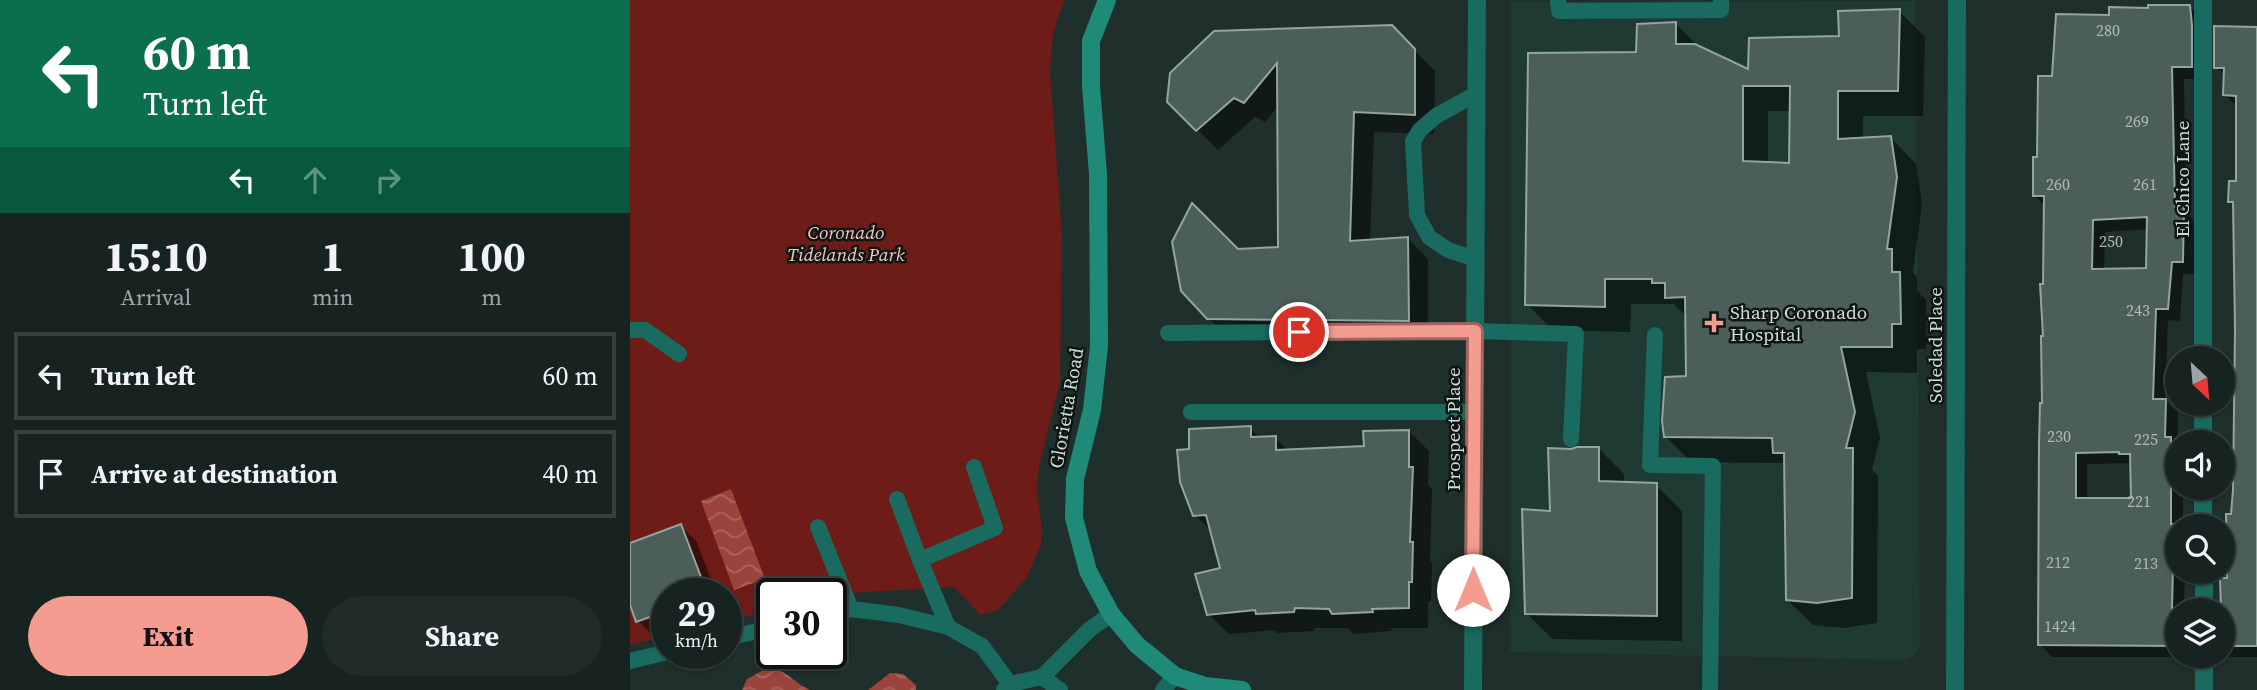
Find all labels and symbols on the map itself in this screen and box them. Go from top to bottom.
house number: 280 [2096,19,2120,41]
house number: 269 [2125,110,2149,132]
street label: El Chico Lane [2169,121,2195,237]
house number: 260 [2046,173,2070,195]
house number: 261 [2133,173,2157,195]
park label: Coronado Tidelands Park [787,219,905,267]
house number: 250 [2099,230,2123,252]
street label: Soledad Place [1922,287,1948,403]
place label: Sharp Coronado Hospital [1730,299,1867,347]
house number: 243 [2126,299,2150,321]
pin [1269,302,1329,362]
marker: Sharp Coronado Hospital [1704,313,1724,333]
street label: Glorietta Road [1043,345,1089,470]
north arrow [2165,346,2235,416]
street label: Prospect Place [1440,367,1466,491]
house number: 230 [2047,425,2071,447]
house number: 225 [2134,428,2158,450]
house number: 221 [2127,490,2151,512]
house number: 212 [2046,551,2070,573]
house number: 213 [2134,552,2158,574]
position arrow [1436,553,1510,627]
speed limit sign: 30 [756,578,847,669]
house number: 1424 [2044,615,2076,637]

